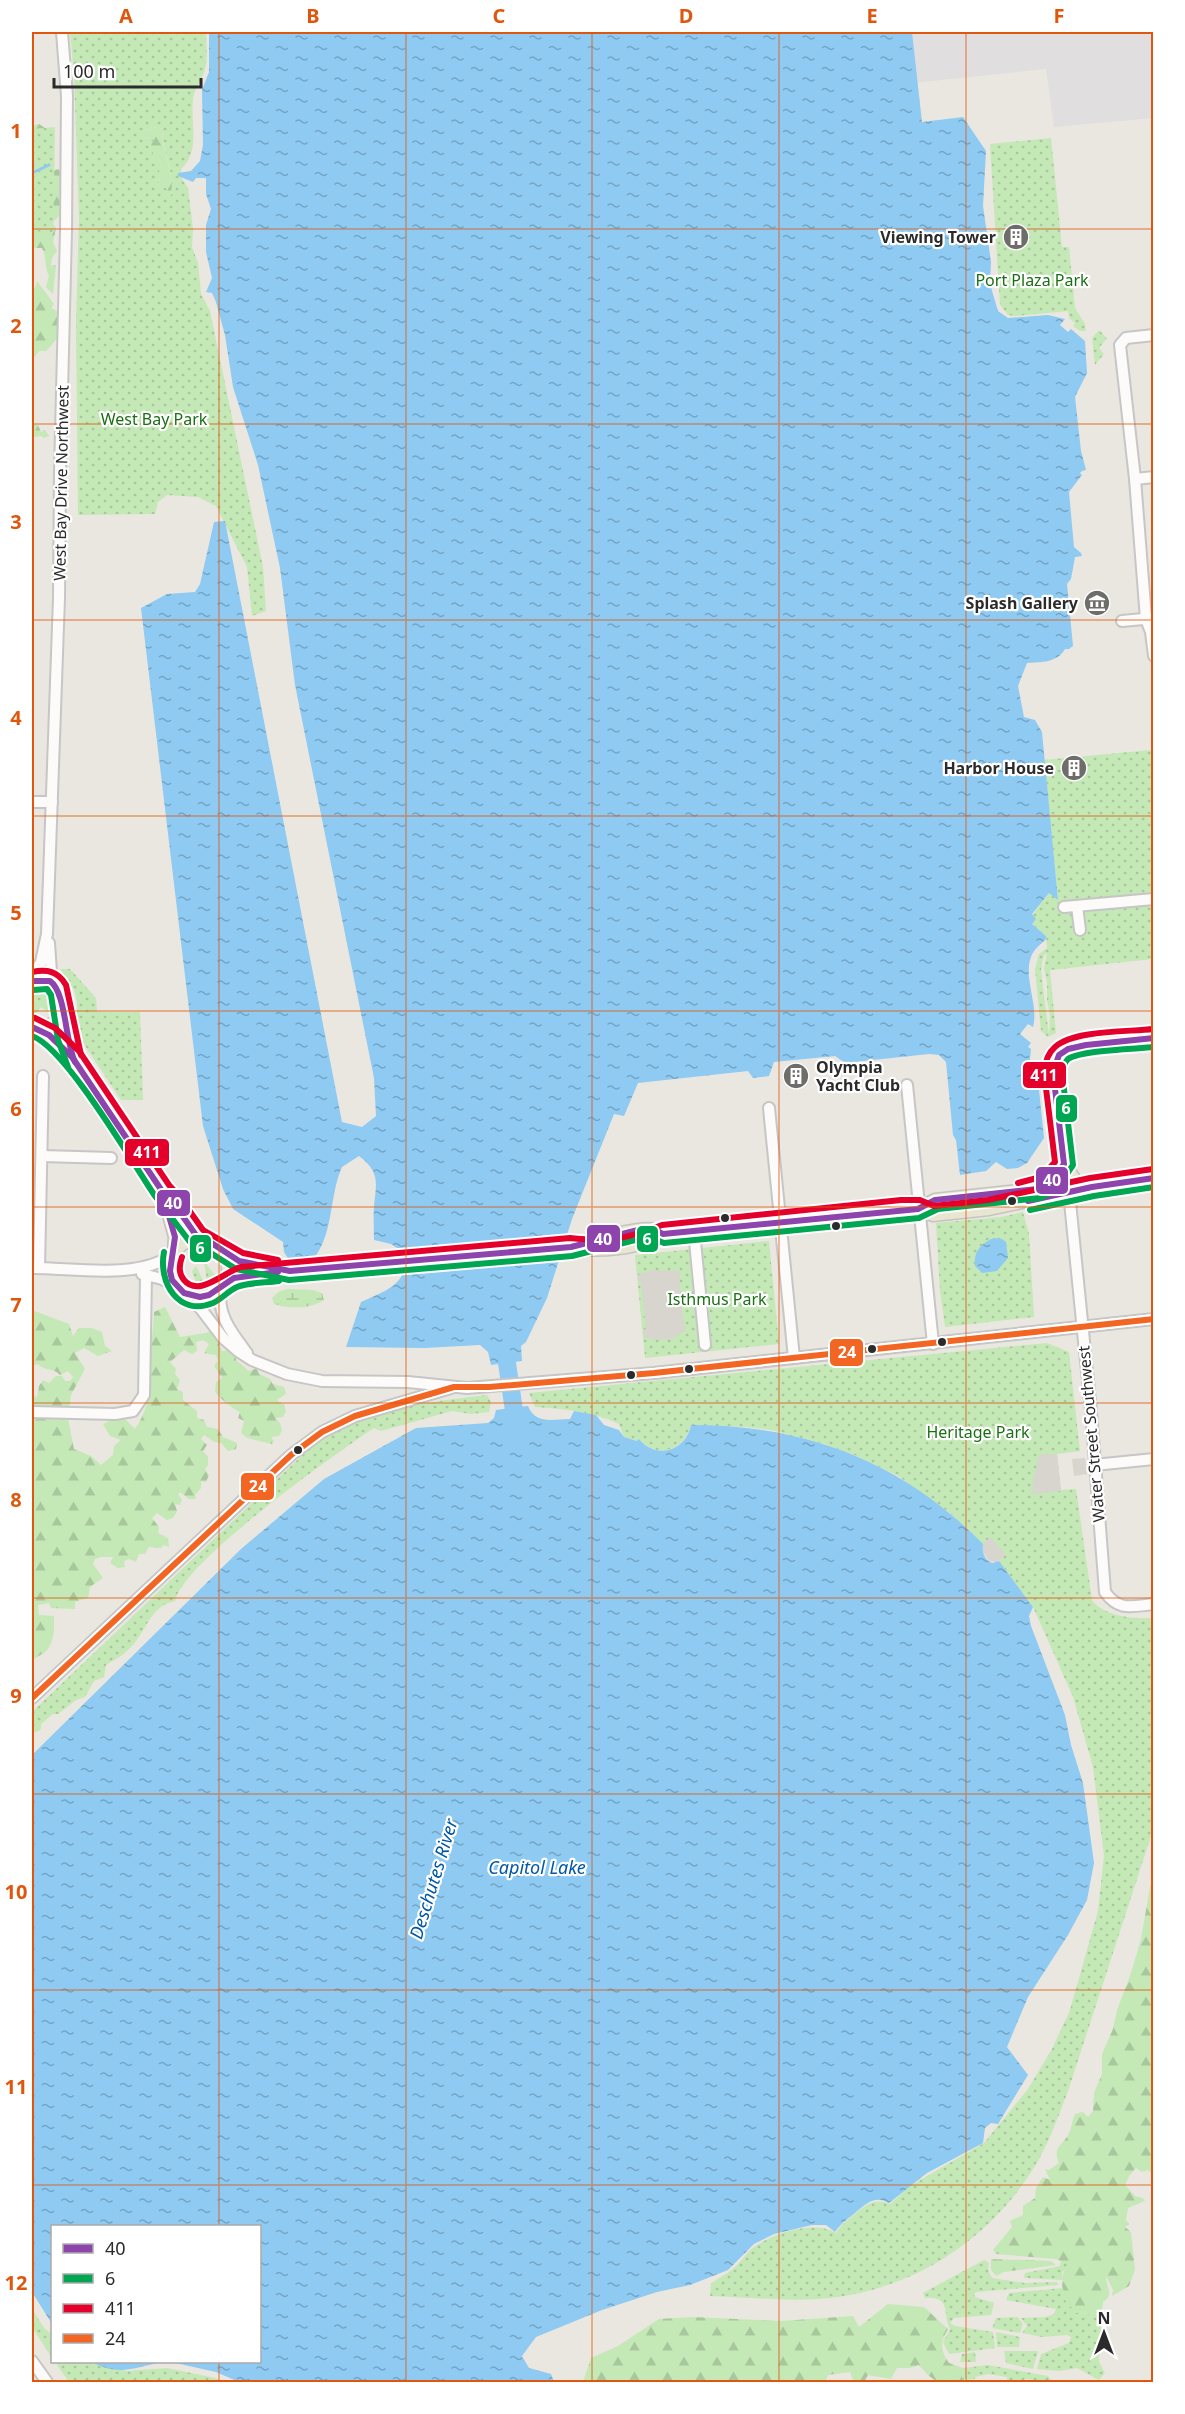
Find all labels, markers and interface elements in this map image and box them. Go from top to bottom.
text: A [119,2,133,29]
text: B [306,2,320,29]
text: C [493,2,506,29]
text: D [679,2,693,29]
text: E [866,2,878,29]
text: F [1054,2,1064,29]
scale bar [54,51,201,89]
text: 100 m [63,59,115,83]
text: 1 [10,117,22,144]
building icon: Viewing Tower [1001,222,1031,252]
place label: Viewing Tower [880,226,996,248]
park label: Port Plaza Park [975,269,1089,291]
text: 2 [10,312,22,339]
street label: West Bay Drive Northwest [48,385,74,581]
park label: West Bay Park [101,408,208,430]
text: 3 [10,508,22,535]
museum icon: Splash Gallery [1082,588,1112,618]
place label: Splash Gallery [966,592,1079,614]
text: 4 [10,704,22,731]
building icon: Harbor House [1059,753,1089,783]
place label: Harbor House [943,757,1054,779]
text: 5 [10,899,22,926]
place label: Olympia Yacht Club [816,1056,900,1096]
building icon: Olympia Yacht Club [781,1061,811,1091]
line badge: 411 [1022,1061,1067,1089]
text: 411 [1030,1064,1058,1086]
line badge: 6 [1055,1094,1078,1123]
text: 6 [10,1095,22,1122]
text: 6 [1061,1097,1071,1119]
line badge: 411 [124,1138,170,1167]
text: 411 [133,1141,161,1163]
line badge: 40 [1035,1166,1069,1195]
text: 40 [1043,1169,1061,1191]
line badge: 40 [156,1189,191,1217]
text: 40 [164,1192,182,1214]
unlabelled marker [1006,1195,1018,1207]
unlabelled marker [719,1212,731,1224]
unlabelled marker [830,1220,842,1232]
line badge: 40 [586,1224,621,1253]
line badge: 6 [636,1225,659,1253]
text: 40 [594,1228,612,1250]
text: 6 [642,1228,652,1250]
line badge: 6 [189,1234,212,1263]
text: 6 [195,1237,205,1259]
park label: Isthmus Park [667,1288,767,1310]
text: 7 [10,1291,22,1318]
unlabelled marker [936,1336,948,1348]
line badge: 24 [829,1338,864,1367]
text: 24 [838,1341,856,1363]
unlabelled marker [866,1343,878,1355]
street label: Water Street Southwest [1072,1345,1110,1523]
unlabelled marker [683,1363,695,1375]
unlabelled marker [625,1369,637,1381]
park label: Heritage Park [926,1421,1030,1443]
unlabelled marker [292,1444,304,1456]
line badge: 24 [240,1472,275,1501]
text: 24 [249,1475,267,1497]
text: 8 [10,1486,22,1513]
text: 9 [10,1682,22,1709]
water label: Deschutes River [403,1815,463,1942]
water label: Capitol Lake [488,1855,586,1879]
text: 10 [5,1878,27,1905]
text: 11 [5,2073,27,2100]
legend [51,2225,261,2363]
text: 40 [105,2236,126,2260]
text: 6 [105,2266,115,2290]
text: 12 [5,2269,27,2296]
text: 411 [105,2296,136,2320]
north arrow [1074,2303,1134,2363]
text: N [1097,2307,1111,2329]
text: 24 [105,2326,126,2350]

